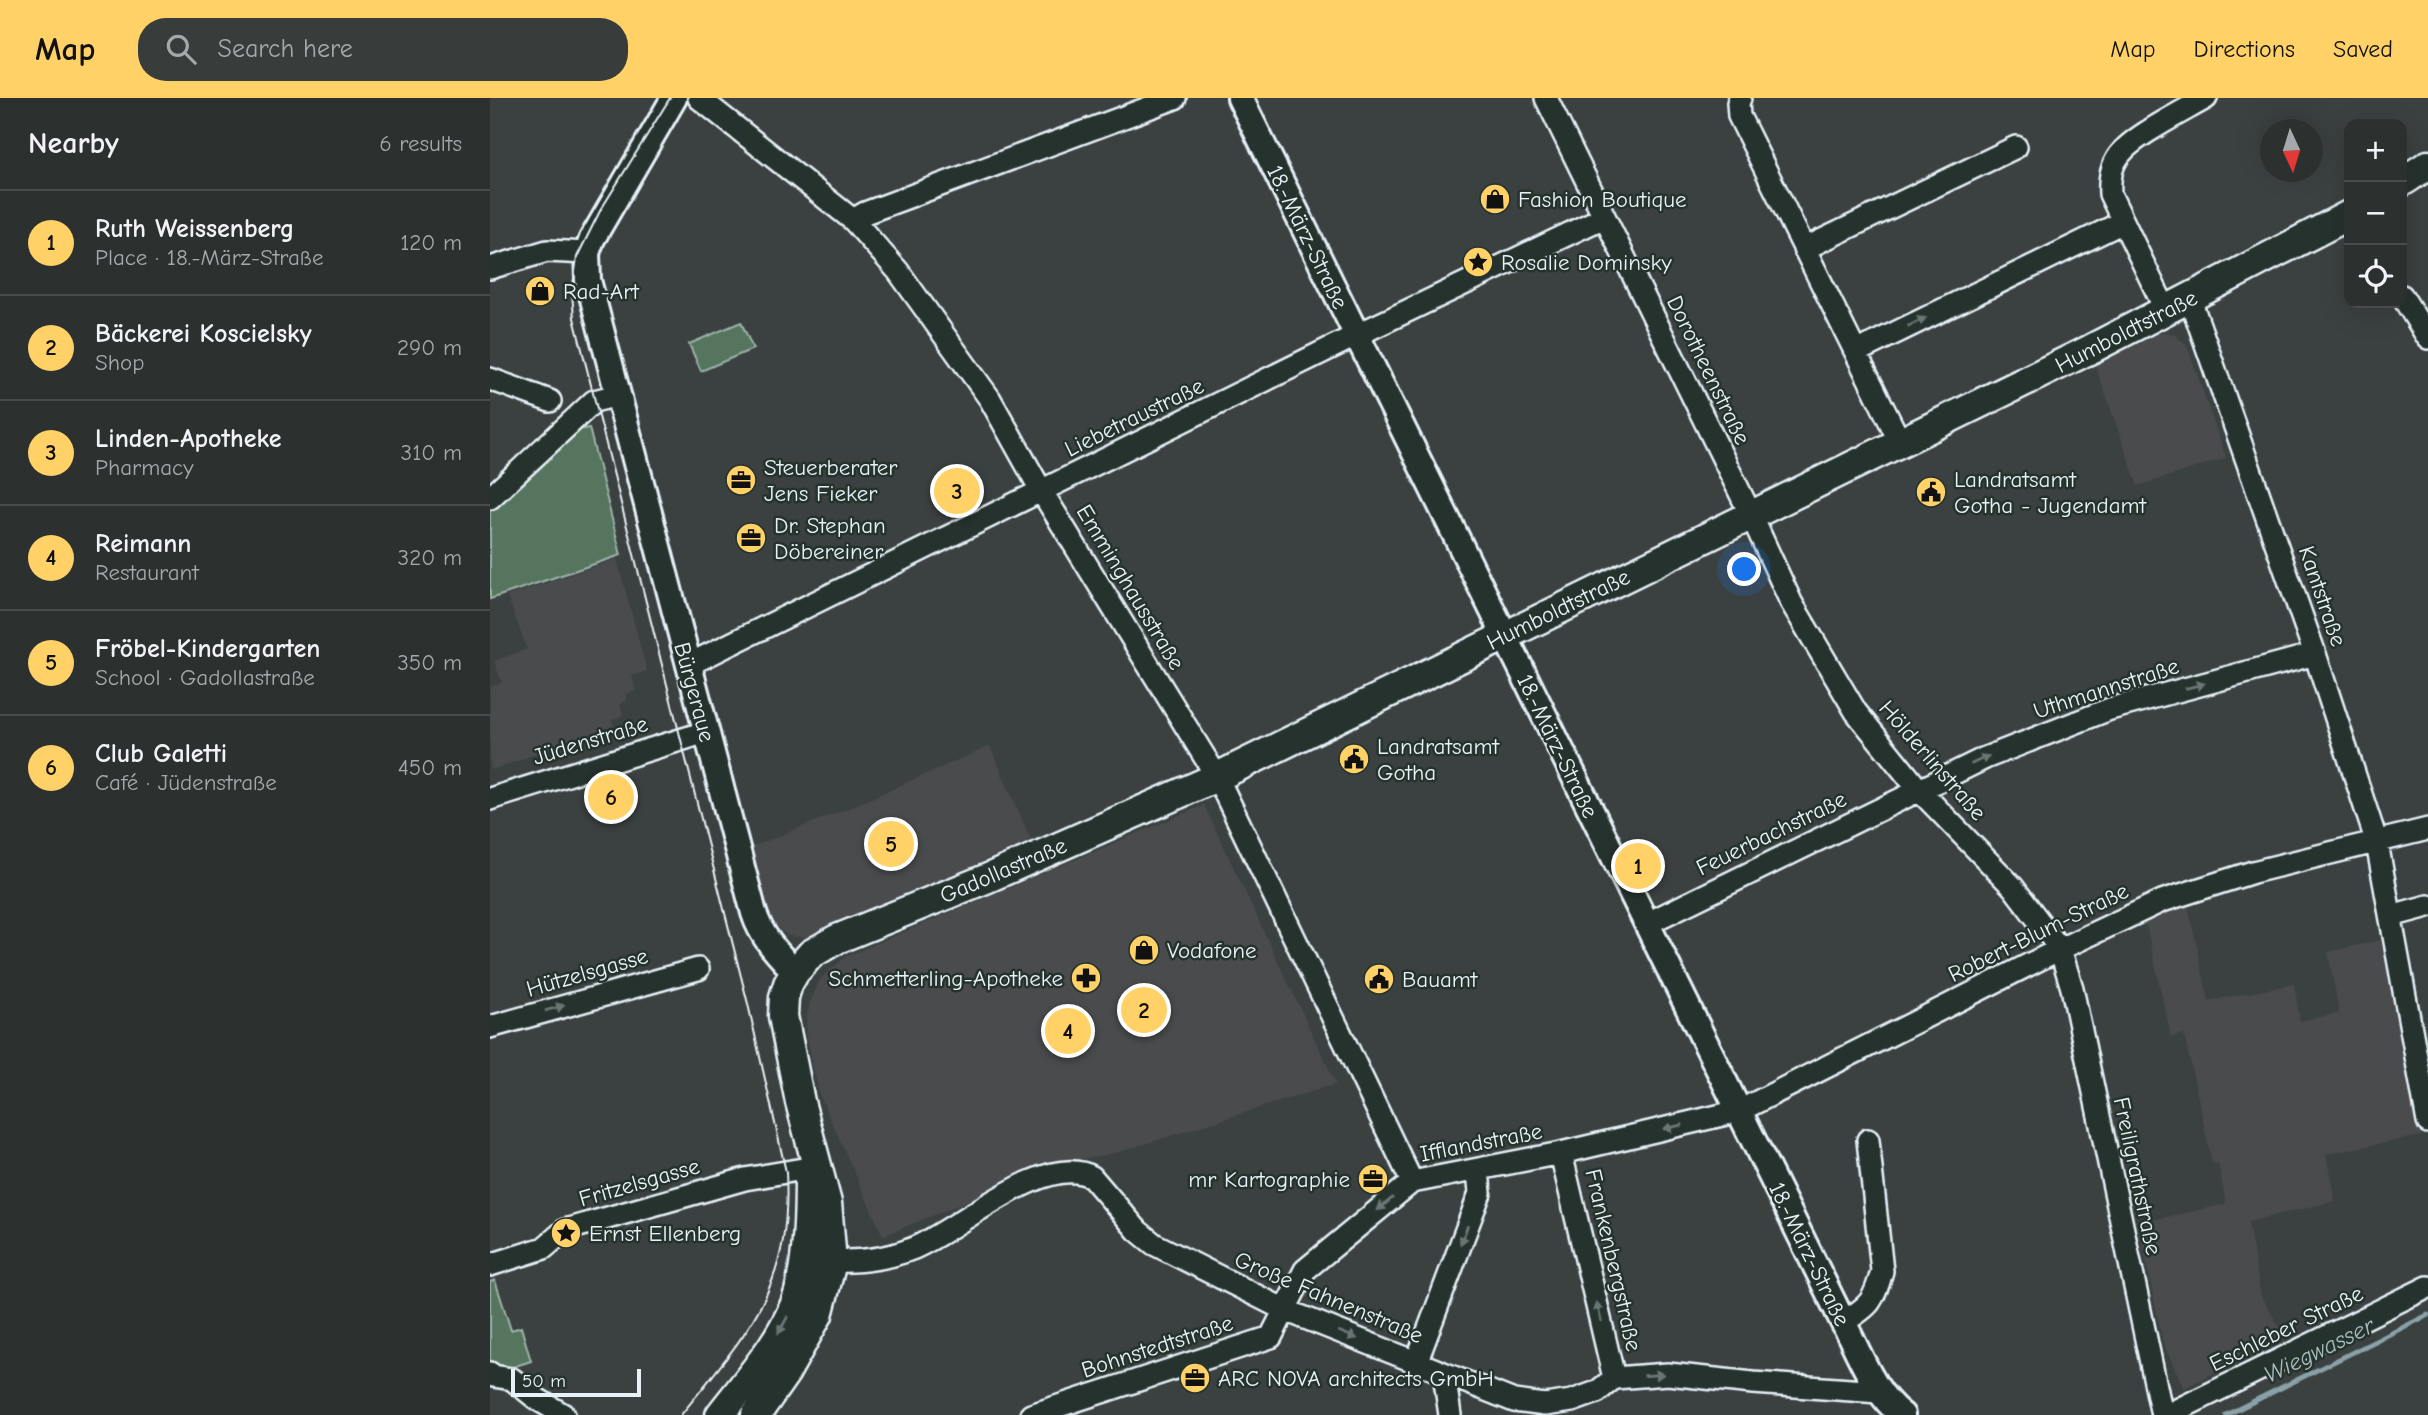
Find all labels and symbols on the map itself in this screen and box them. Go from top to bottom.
north arrow [2260,119,2323,182]
street label: 18.-März-Straße [1261,161,1354,314]
shop icon: Fashion Boutique [1478,182,1512,216]
place label: Fashion Boutique [1518,186,1687,213]
place icon: Rosalie Dominsky [1461,245,1495,279]
place label: Rosalie Dominsky [1501,249,1673,276]
shop icon: Rad-Art [523,274,557,308]
place label: Rad-Art [563,278,640,305]
street label: Humboldtstraße [2051,284,2202,379]
street label: Dorotheenstraße [1661,291,1756,449]
one-way arrow [1907,317,1928,328]
street label: Liebetraustraße [1060,372,1208,463]
place label: Steuerberater Jens Fieker [764,454,898,507]
office icon: Steuerberater Jens Fieker [724,463,758,497]
pin: 3 [934,465,980,517]
place label: Landratsamt Gotha - Jugendamt [1954,466,2148,519]
public building icon: Landratsamt Gotha - Jugendamt [1914,475,1948,509]
street label: Emminghausstraße [1071,500,1191,675]
place label: Dr. Stephan Döbereiner [774,512,886,565]
office icon: Dr. Stephan Döbereiner [734,521,768,555]
street label: Kantstraße [2293,542,2352,650]
your location [1727,552,1761,586]
street label: Humboldtstraße [1482,563,1634,656]
street label: Bürgeraue [668,639,721,745]
street label: Uthmannstraße [2030,652,2182,725]
street label: 18.-März-Straße [1511,670,1604,823]
one-way arrow [2185,681,2206,691]
street label: Hölderlinstraße [1873,695,1992,826]
street label: Jüdenstraße [529,710,651,771]
place label: Landratsamt Gotha [1377,733,1500,786]
public building icon: Landratsamt Gotha [1337,742,1371,776]
one-way arrow [1970,754,1990,766]
pin: 6 [588,771,634,823]
street label: Feuerbachstraße [1692,785,1851,881]
pin: 5 [868,818,914,870]
street label: Gadollastraße [936,832,1071,909]
pin: 1 [1615,840,1661,892]
street label: Robert-Blum-Straße [1944,877,2133,988]
shop icon: Vodafone [1127,933,1161,967]
place label: Vodafone [1167,937,1257,964]
street label: Hützelsgasse [523,942,651,1003]
pharmacy icon: Schmetterling-Apotheke [1069,961,1103,995]
public building icon: Bauamt [1362,962,1396,996]
place label: Schmetterling-Apotheke [829,965,1063,992]
place label: Bauamt [1402,966,1479,993]
pin: 2 [1121,984,1167,1036]
one-way arrow [545,1002,567,1013]
pin: 4 [1045,1005,1091,1057]
street label: Freiligrathstraße [2108,1095,2167,1258]
street label: Ifflandstraße [1418,1117,1545,1168]
one-way arrow [1662,1122,1684,1133]
street label: Fritzelsgasse [576,1152,703,1213]
office icon: mr Kartographie [1356,1162,1390,1196]
place label: mr Kartographie [1188,1166,1350,1193]
street label: Frankenbergstraße [1579,1166,1648,1354]
street label: 18.-März-Straße [1763,1178,1856,1331]
one-way arrow [1377,1196,1394,1211]
place icon: Ernst Ellenberg [549,1216,583,1250]
place label: Ernst Ellenberg [589,1220,741,1247]
one-way arrow [1459,1224,1470,1245]
street label: Große Fahnenstraße [1231,1246,1427,1349]
street label: Eschleber Straße [2205,1280,2367,1377]
one-way arrow [1593,1301,1604,1323]
street label: Bohnstedtstraße [1078,1309,1236,1384]
water label: Wiegwasser [2259,1311,2380,1389]
one-way arrow [777,1316,789,1335]
one-way arrow [1337,1330,1358,1341]
office icon: ARC NOVA architects GmbH [1178,1361,1212,1395]
place label: ARC NOVA architects GmbH [1218,1365,1494,1392]
scale bar [511,1366,640,1398]
one-way arrow [1643,1369,1665,1380]

